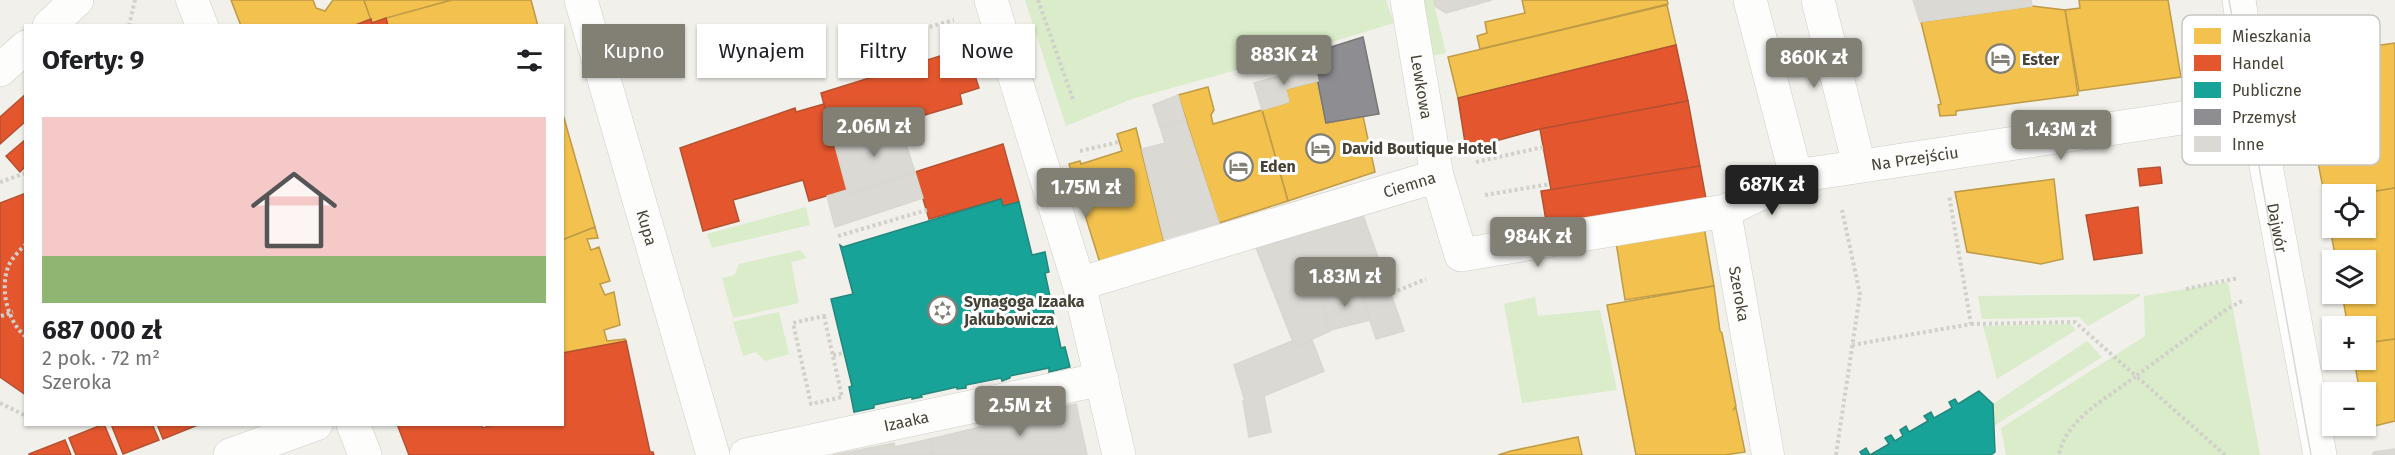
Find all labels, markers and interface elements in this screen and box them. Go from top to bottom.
legend [2182,15,2380,165]
chip: Kupno [582,24,685,78]
chip: Wynajem [697,24,826,78]
chip: Filtry [838,24,928,78]
chip: Nowe [940,24,1035,78]
text: Mieszkania [2232,27,2311,46]
pin: 883K zł [1229,35,1339,86]
pin: 860K zł [1759,38,1869,89]
text: 883K zł [1250,42,1318,66]
hotel icon: Ester [1985,43,2017,75]
icon: filters [513,44,546,77]
text: Oferty: 9 [42,45,144,76]
text: 860K zł [1780,45,1848,69]
place label: Ester [2022,50,2060,69]
street label: Lewkowa [1407,53,1437,120]
text: Handel [2232,54,2284,73]
text: Publiczne [2232,81,2302,100]
pin: 2.06M zł [812,107,936,158]
text: Przemysł [2232,108,2296,127]
pin: 1.43M zł [1999,110,2123,161]
text: 2.06M zł [837,114,911,138]
text: 1.43M zł [2025,117,2097,141]
hotel icon: David Boutique Hotel [1305,132,1337,164]
text: Inne [2232,135,2264,154]
place label: David Boutique Hotel [1342,139,1497,158]
street label: Na Przejściu [1870,142,1960,174]
hotel icon: Eden [1223,150,1255,182]
icon: home [240,156,348,264]
place label: Eden [1260,157,1296,176]
pin: 687K zł [1717,165,1827,216]
street label: Ciemna [1381,167,1438,201]
pin: 1.75M zł [1024,168,1148,219]
text: 687K zł [1739,172,1805,196]
text: 1.75M zł [1051,175,1121,199]
map controls [2322,184,2376,436]
button: locate [2322,184,2376,238]
street label: Dajwór [2264,201,2292,255]
street label: Kupa [633,207,661,248]
pin: 984K zł [1483,217,1593,268]
text: 984K zł [1504,224,1572,248]
button: layers [2322,250,2376,304]
pin: 1.83M zł [1283,257,1407,308]
text: 1.83M zł [1309,264,1381,288]
street label: Szeroka [1725,265,1754,323]
place label: Synagoga Izaaka Jakubowicza [963,292,1085,329]
synagogue icon: Synagoga Izaaka Jakubowicza [927,294,959,326]
text: 687 000 zł [42,315,162,346]
button: + [2322,316,2376,370]
text: 2 pok. · 72 m² [42,346,160,370]
text: Szeroka [42,370,112,394]
button: − [2322,382,2376,436]
pin: 2.5M zł [965,386,1075,437]
text: 2.5M zł [989,393,1051,417]
street label: Izaaka [882,407,931,435]

